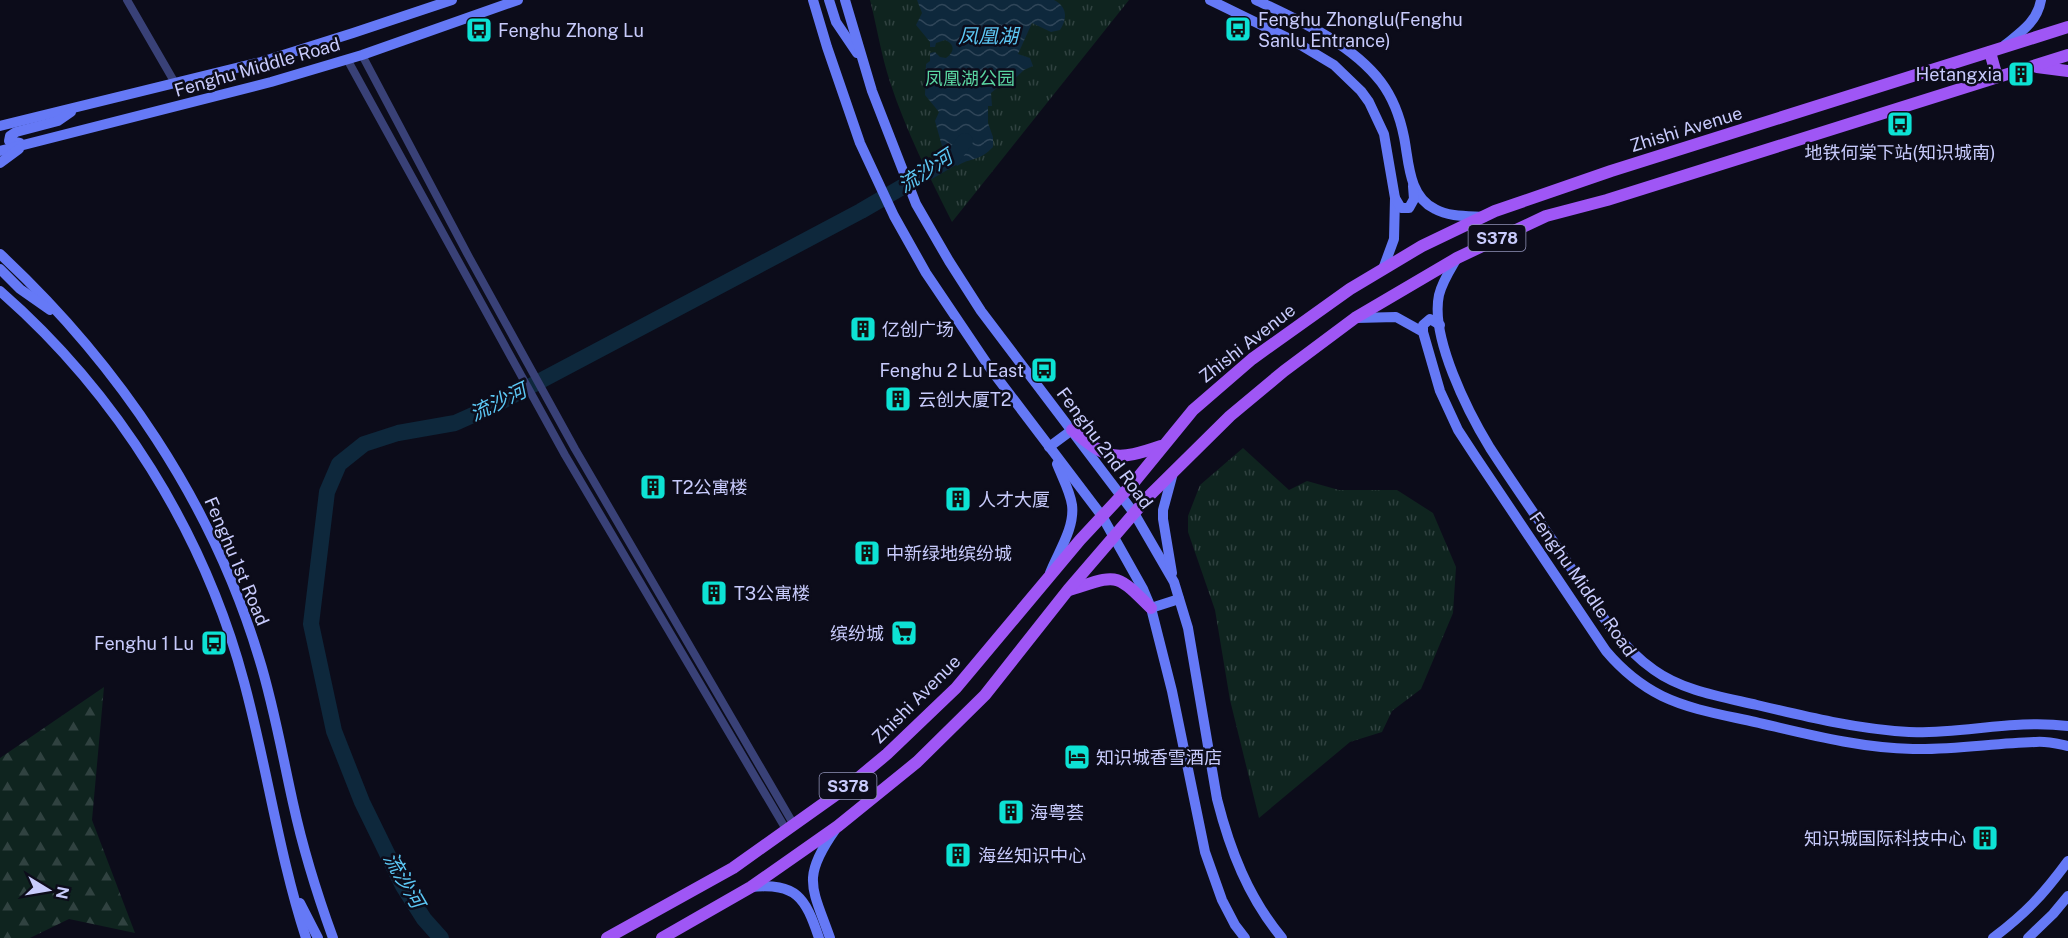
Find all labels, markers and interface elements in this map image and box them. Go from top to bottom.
place label: Fenghu Zhonglu(Fenghu Sanlu Entrance) [1258,9,1463,51]
bus stop icon: Fenghu Zhonglu(Fenghu Sanlu Entrance) [1223,14,1253,44]
bus stop icon: Fenghu Zhong Lu [464,15,494,45]
place label: Fenghu Zhong Lu [498,20,644,41]
water label: 凤凰湖 [958,24,1021,48]
street label: Fenghu Middle Road [172,33,342,101]
building icon: Hetangxia [2006,59,2036,89]
place label: Hetangxia [1916,64,2002,85]
park label: 凤凰湖公园 [925,68,1015,89]
street label: Zhishi Avenue [1627,102,1745,156]
bus stop icon: 地铁何棠下站(知识城南) [1885,109,1915,139]
water label: 流沙河 [893,142,960,197]
place label: 地铁何棠下站(知识城南) [1804,142,1996,163]
road number: S378 [1468,225,1526,251]
street label: Zhishi Avenue [1195,299,1299,387]
building icon: 亿创广场 [848,314,878,344]
place label: 亿创广场 [882,319,954,340]
bus stop icon: Fenghu 2 Lu East [1029,355,1059,385]
place label: Fenghu 2 Lu East [879,360,1024,381]
water label: 流沙河 [466,376,534,426]
street label: Fenghu 2nd Road [1053,383,1157,513]
building icon: 云创大厦T2 [883,384,913,414]
place label: 云创大厦T2 [918,389,1011,410]
building icon: T2公寓楼 [638,472,668,502]
place label: T2公寓楼 [672,477,747,498]
building icon: 人才大厦 [943,484,973,514]
place label: 人才大厦 [978,489,1050,510]
street label: Fenghu 1st Road [200,494,274,628]
street label: Fenghu Middle Road [1525,508,1641,660]
building icon: 中新绿地缤纷城 [852,538,882,568]
place label: 中新绿地缤纷城 [886,543,1012,564]
building icon: T3公寓楼 [699,578,729,608]
place label: T3公寓楼 [734,583,810,604]
supermarket icon: 缤纷城 [889,618,919,648]
place label: 缤纷城 [830,623,884,644]
bus stop icon: Fenghu 1 Lu [199,628,229,658]
place label: Fenghu 1 Lu [94,633,194,654]
street label: Zhishi Avenue [868,651,964,747]
hotel icon: 知识城香雪酒店 [1062,742,1092,772]
place label: 知识城香雪酒店 [1096,747,1222,768]
road number: S378 [820,773,876,799]
building icon: 海粤荟 [996,797,1026,827]
place label: 海粤荟 [1030,802,1084,823]
building icon: 知识城国际科技中心 [1970,823,2000,853]
place label: 知识城国际科技中心 [1804,828,1966,849]
building icon: 海丝知识中心 [943,840,973,870]
place label: 海丝知识中心 [978,845,1086,866]
water label: 流沙河 [379,848,431,915]
north arrow [18,860,78,920]
text: N [52,885,73,901]

